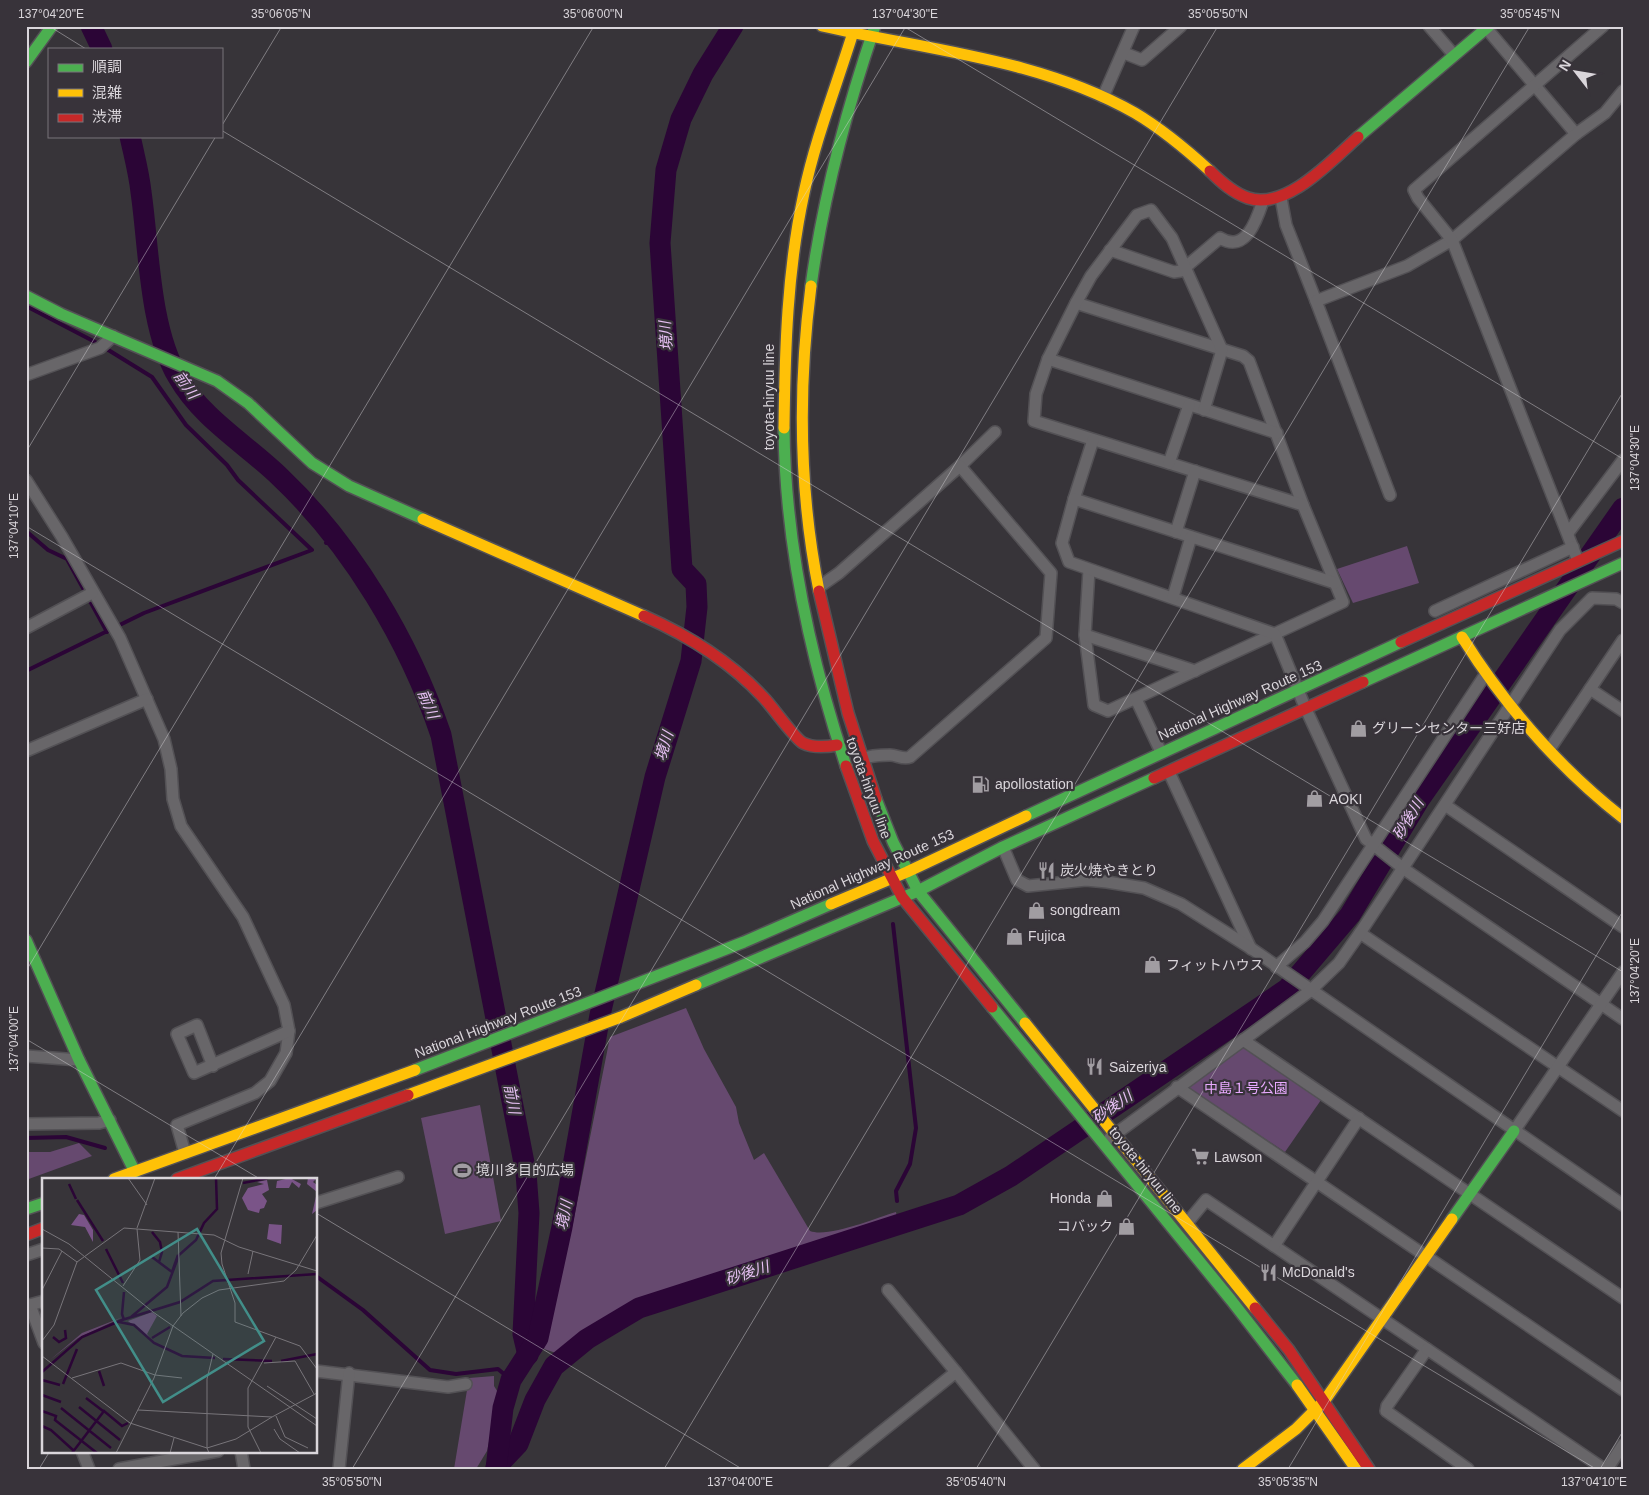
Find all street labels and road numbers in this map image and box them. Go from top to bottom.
street label: toyota-hiryuu line [761,343,777,450]
street label: National Highway Route 153 [1156,657,1324,743]
street label: toyota-hiryuu line [843,735,895,841]
street label: National Highway Route 153 [788,826,956,912]
street label: National Highway Route 153 [412,983,584,1061]
street label: toyota-hiryuu line [1106,1124,1186,1217]

